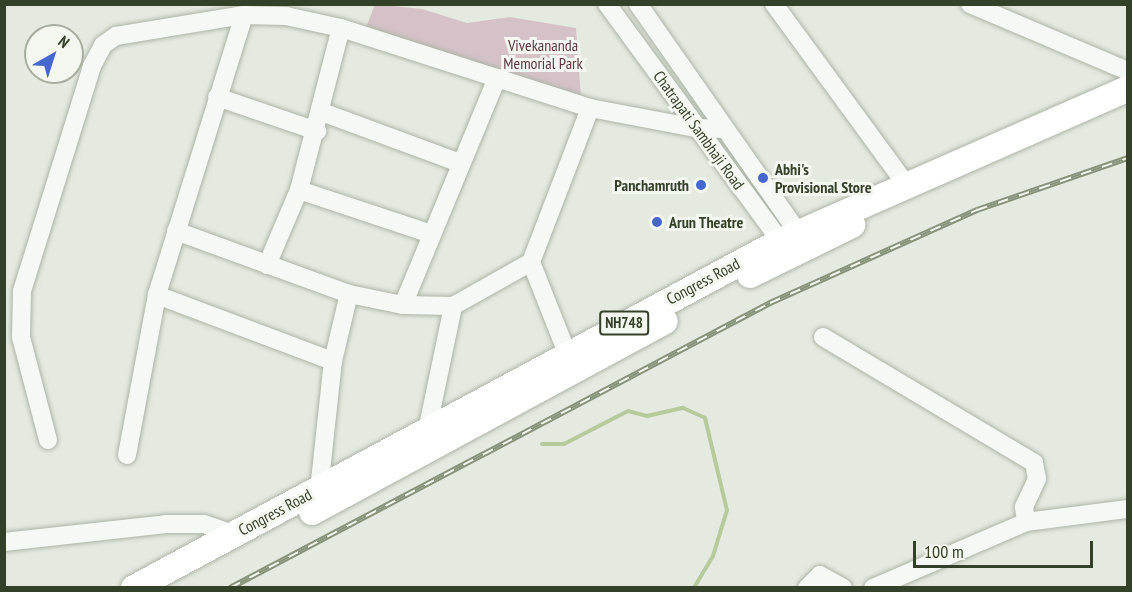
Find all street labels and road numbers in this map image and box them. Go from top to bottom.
street label: Chatrapati Sambhaji Road [649,67,749,193]
street label: Congress Road [663,254,743,308]
road number: NH748 [598,311,650,335]
street label: Congress Road [235,485,315,539]

